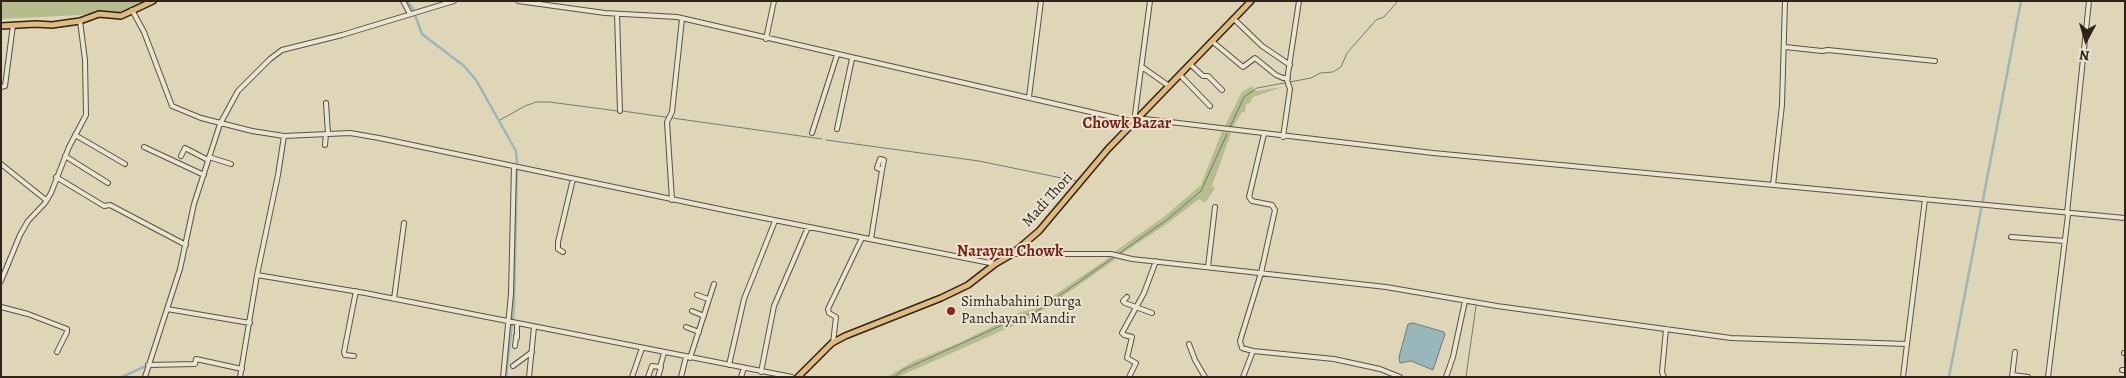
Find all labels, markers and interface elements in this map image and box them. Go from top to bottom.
north arrow [2061,15,2111,65]
text: N [2078,45,2090,65]
district label: Chowk Bazar [1083,114,1171,134]
street label: Madi Thori [1019,169,1077,231]
district label: Narayan Chowk [957,242,1063,262]
place label: Simhabahini Durga Panchayan Mandir [961,293,1081,328]
marker: Simhabahini Durga Panchayan Mandir [945,305,957,317]

